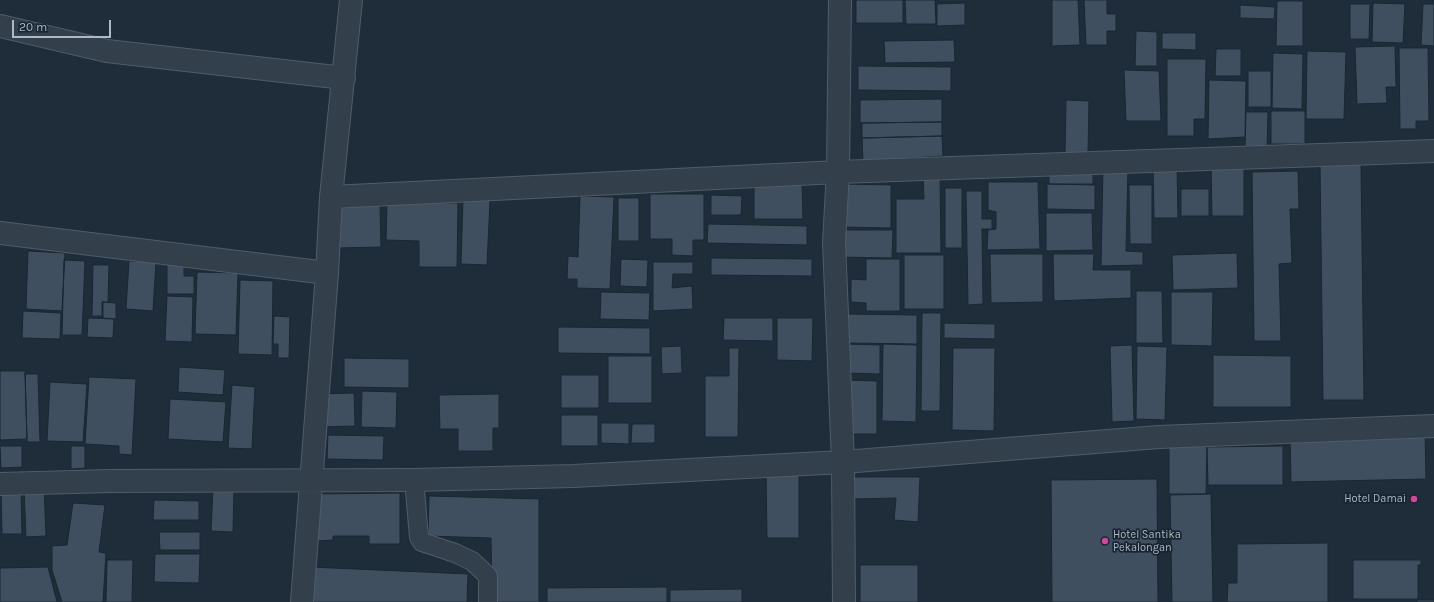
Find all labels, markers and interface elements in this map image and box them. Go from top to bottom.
scale bar [14,12,113,38]
text: 20 m [19,20,47,34]
place label: Hotel Damai [1344,492,1406,506]
marker: Hotel Damai [1409,494,1419,504]
place label: Hotel Santika Pekalongan [1113,528,1181,554]
marker: Hotel Santika Pekalongan [1100,536,1110,546]

